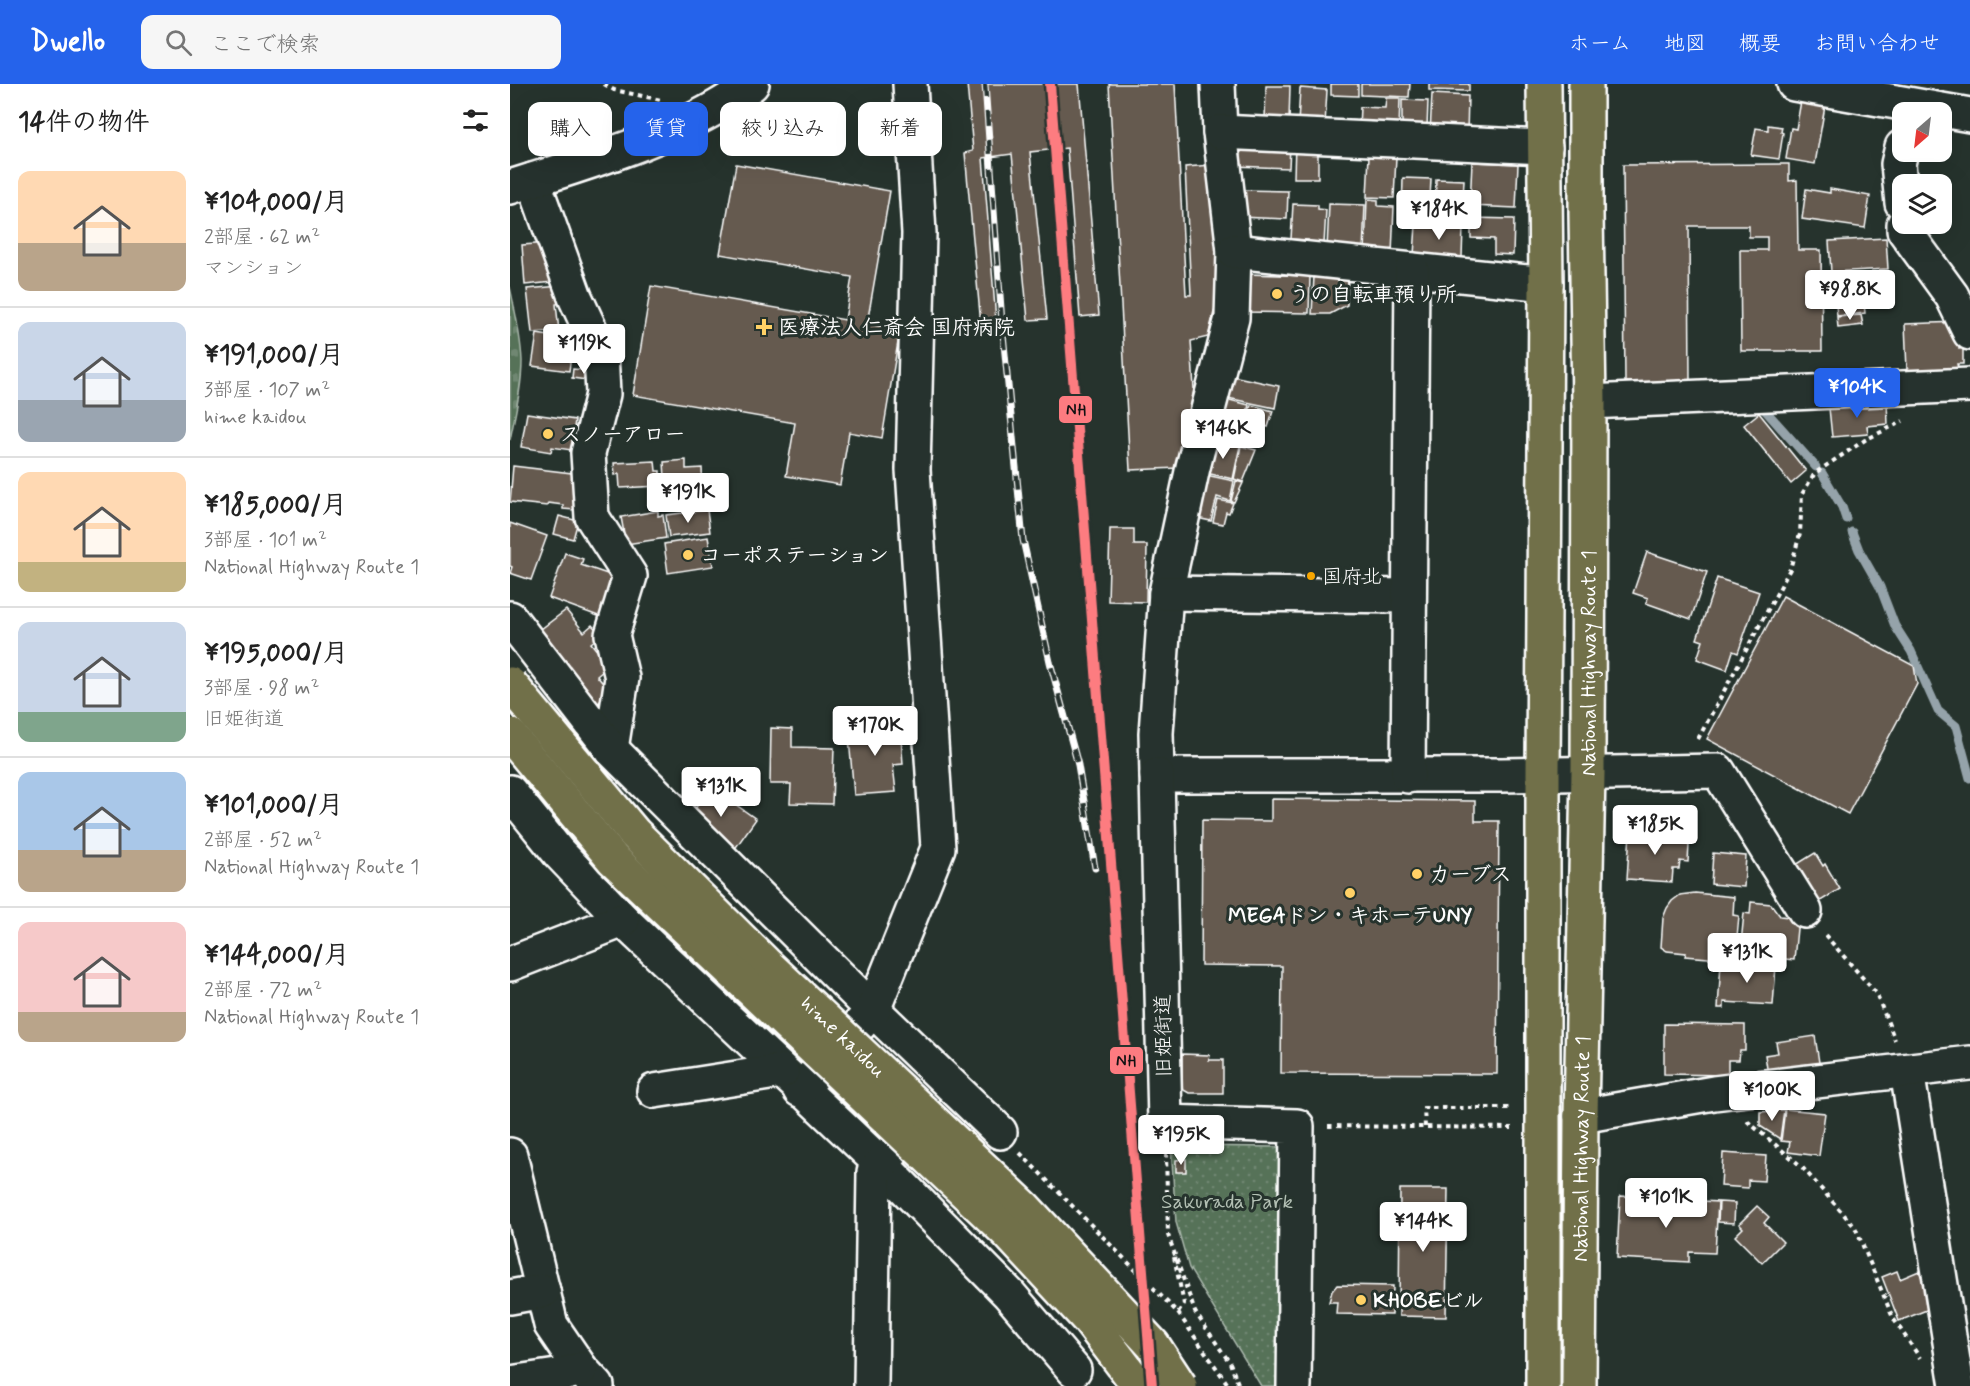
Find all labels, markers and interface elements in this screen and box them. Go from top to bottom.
search box [141,15,561,69]
text: Dwello [30,24,105,61]
icon: search [162,26,195,59]
text: ホーム [1569,30,1631,58]
text: 地図 [1664,30,1706,58]
text: 概要 [1739,30,1781,58]
text: お問い合わせ [1814,30,1940,58]
text: ここで検索 [210,31,320,59]
chip: 購入 [528,102,612,156]
chip: 賃貸 [624,102,708,156]
chip: 絞り込み [720,102,846,156]
chip: 新着 [858,102,942,156]
north arrow [1892,102,1952,162]
map controls [1892,102,1952,234]
icon: filters [459,104,492,137]
text: 14件の物件 [18,106,149,140]
button: layers [1892,174,1952,234]
text: ¥104,000/月 [204,186,349,220]
pin: ¥184K [1397,190,1481,241]
icon: home [66,195,138,267]
text: ¥184K [1410,196,1468,223]
text: 2部屋 · 62 m² [204,224,320,251]
text: マンション [204,255,303,282]
pin: ¥98.8K [1801,270,1899,321]
text: ¥98.8K [1819,276,1881,303]
place label: うの自転車預り所 [1289,281,1457,309]
marker: うの自転車預り所 [1270,287,1284,301]
place label: 医療法人仁斎会 国府病院 [778,314,1015,342]
marker: 医療法人仁斎会 国府病院 [755,318,773,336]
pin: ¥119K [542,324,626,375]
text: ¥119K [557,330,611,357]
text: ¥191,000/月 [204,339,344,373]
icon: home [66,346,138,418]
pin: ¥104K [1815,368,1899,419]
text: ¥104K [1828,374,1886,401]
text: 3部屋 · 107 m² [204,377,330,404]
line badge: NH [1058,395,1093,424]
text: NH [1066,400,1086,421]
text: hime kaidou [204,404,307,431]
pin: ¥146K [1181,409,1265,460]
text: ¥146K [1195,415,1251,442]
place label: スノーアロー [560,421,686,449]
marker: スノーアロー [541,427,555,441]
pin: ¥191K [646,473,730,524]
text: ¥191K [661,479,715,506]
text: ¥185,000/月 [204,489,347,523]
icon: home [66,496,138,568]
text: 3部屋 · 101 m² [204,527,327,554]
place label: コーポステーション [700,542,889,570]
marker: コーポステーション [681,548,695,562]
street label: National Highway Route 1 [1575,550,1604,776]
text: National Highway Route 1 [204,554,419,581]
place label: 国府北 [1322,564,1382,591]
marker: 国府北 [1305,570,1317,582]
text: ¥195,000/月 [204,637,349,671]
icon: home [66,646,138,718]
text: 3部屋 · 98 m² [204,675,319,702]
text: 旧姫街道 [204,706,284,733]
pin: ¥170K [833,706,917,757]
text: ¥170K [847,712,903,739]
pin: ¥131K [679,767,763,818]
text: ¥131K [696,773,746,800]
text: ¥101,000/月 [204,789,344,823]
icon: home [66,796,138,868]
pin: ¥185K [1613,805,1697,856]
text: ¥185K [1627,811,1683,838]
text: 2部屋 · 52 m² [204,827,322,854]
text: National Highway Route 1 [204,854,419,881]
place label: カーブス [1429,861,1512,889]
marker: カーブス [1410,867,1424,881]
marker: MEGAドン・キホーテUNY [1343,886,1357,900]
place label: MEGAドン・キホーテUNY [1228,902,1472,930]
pin: ¥131K [1705,933,1789,984]
text: ¥144,000/月 [204,939,350,973]
text: ¥131K [1722,939,1772,966]
icon: home [66,946,138,1018]
text: 2部屋 · 72 m² [204,977,322,1004]
street label: hime kaidou [794,990,892,1085]
street label: 旧姫街道 [1149,994,1179,1078]
text: National Highway Route 1 [204,1004,419,1031]
street label: National Highway Route 1 [1567,1036,1598,1262]
line badge: NH [1109,1046,1144,1075]
text: NH [1116,1051,1136,1072]
pin: ¥100K [1730,1071,1814,1122]
text: ¥100K [1743,1077,1801,1104]
pin: ¥195K [1139,1115,1223,1166]
text: ¥195K [1152,1121,1210,1148]
pin: ¥101K [1624,1178,1708,1229]
text: ¥101K [1639,1184,1693,1211]
park label: Sakurada Park [1161,1188,1293,1216]
pin: ¥144K [1381,1202,1465,1253]
text: ¥144K [1394,1208,1452,1235]
place label: KHOBEビル [1373,1287,1484,1315]
marker: KHOBEビル [1354,1293,1368,1307]

